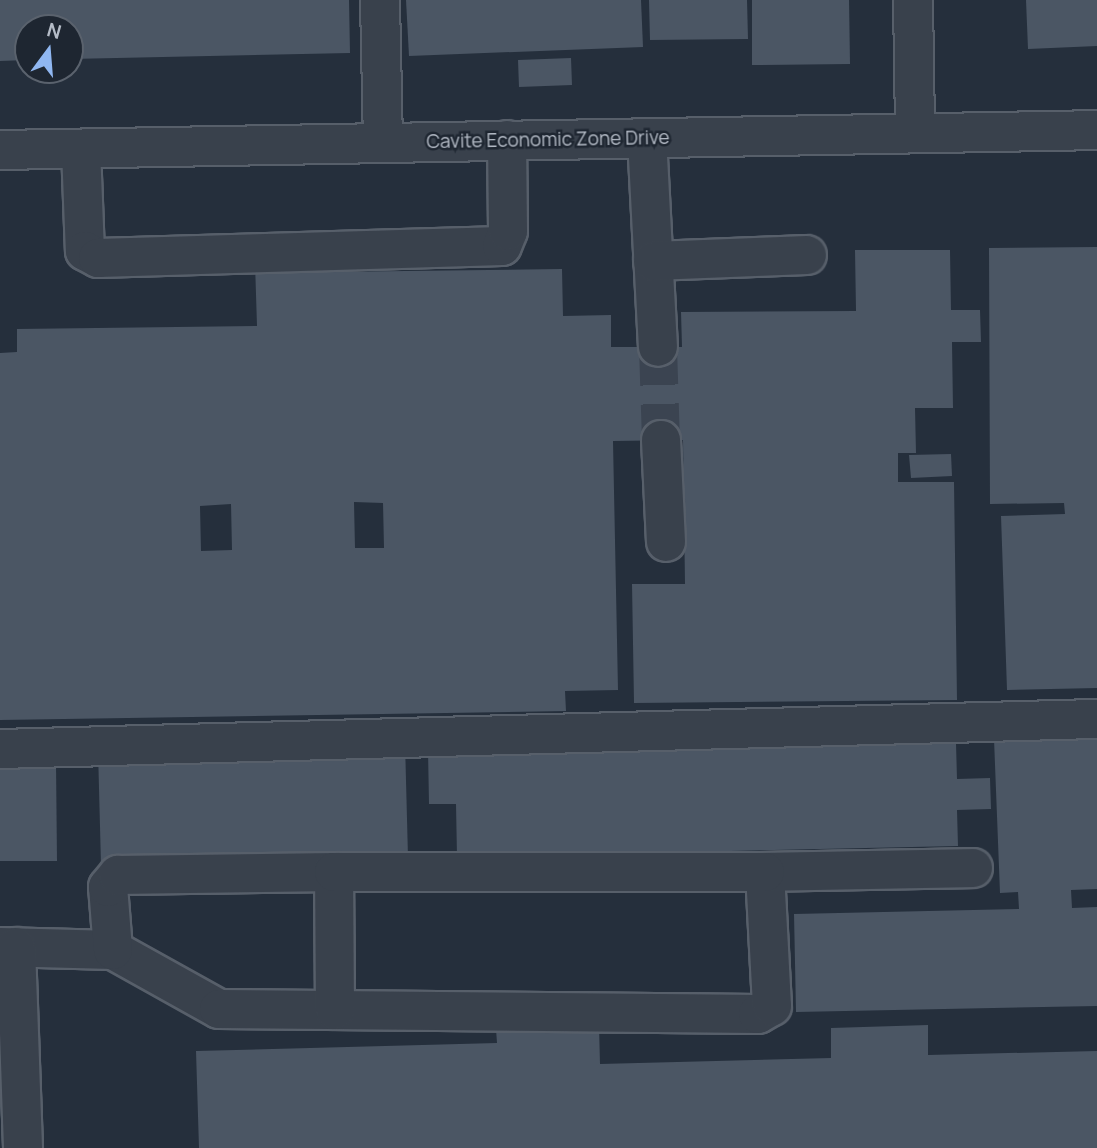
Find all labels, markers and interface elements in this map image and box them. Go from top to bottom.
north arrow [14,14,84,84]
text: N [44,16,64,45]
street label: Cavite Economic Zone Drive [426,126,670,154]

